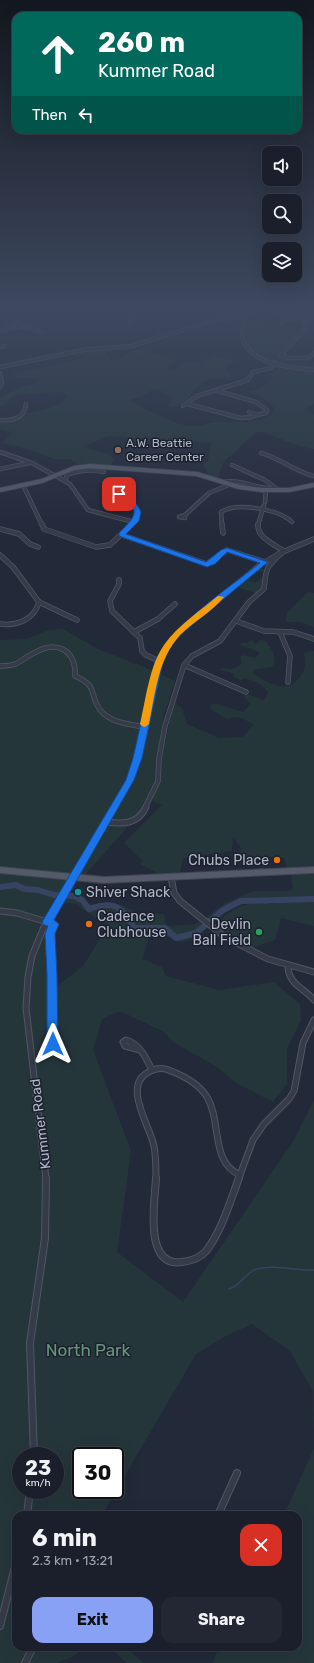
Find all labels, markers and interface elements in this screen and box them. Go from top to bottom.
text: 260 m [98,26,185,59]
icon: ahead [32,28,84,80]
text: Kummer Road [98,60,215,82]
icon: left [75,104,97,126]
text: Then [32,106,67,124]
map controls [262,146,302,282]
button: sound [262,146,302,186]
button: search [262,194,302,234]
button: layers [262,242,302,282]
place label: A.W. Beattie Career Center [126,436,204,464]
marker: A.W. Beattie Career Center [113,445,123,455]
pin [102,477,136,511]
icon: arrive [108,483,130,505]
place label: Chubs Place [188,852,269,869]
marker: Chubs Place [272,855,282,865]
place label: Shiver Shack [86,884,171,901]
marker: Shiver Shack [73,887,83,897]
place label: Cadence Clubhouse [97,908,167,941]
place label: Devlin Ball Field [193,916,251,949]
marker: Cadence Clubhouse [84,919,94,929]
marker: Devlin Ball Field [254,927,264,937]
position arrow [32,1023,74,1065]
street label: Kummer Road [27,1078,54,1170]
park label: North Park [46,1340,131,1360]
speed limit sign: 30 [72,1447,124,1499]
text: 23 [25,1456,51,1480]
text: km/h [26,1477,50,1489]
text: 6 min [32,1524,97,1552]
button: close [240,1524,282,1566]
text: 2.3 km · 13:21 [32,1553,113,1568]
button: Exit [32,1597,153,1643]
button: Share [161,1597,282,1643]

